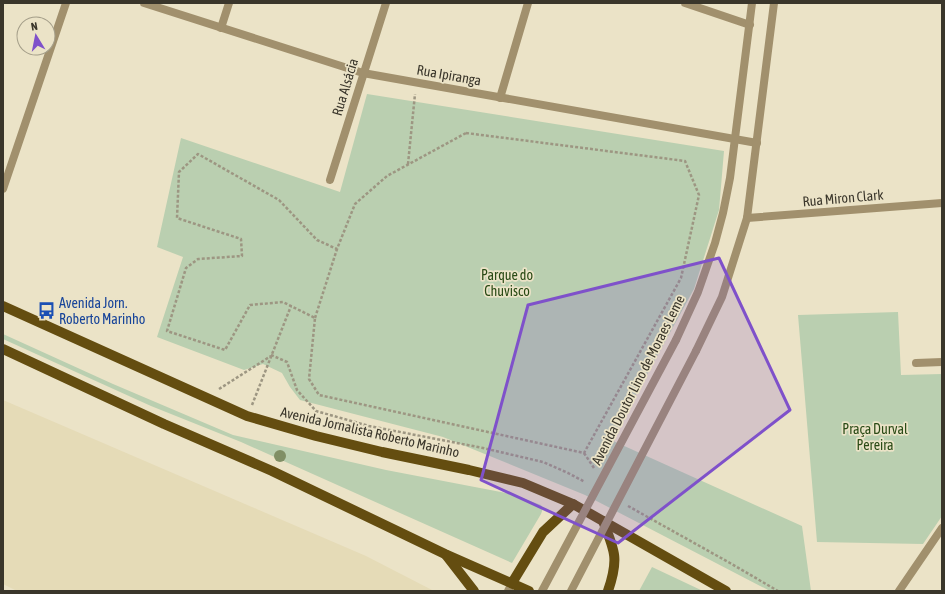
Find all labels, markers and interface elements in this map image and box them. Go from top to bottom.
north arrow [16,16,56,56]
text: N [30,20,39,33]
street label: Rua Alsácia [329,56,361,118]
street label: Rua Ipiranga [416,61,482,89]
street label: Rua Miron Clark [802,186,884,210]
park label: Parque do Chuvisco [481,267,533,299]
street label: Avenida Doutor Lino de Moraes Leme [588,293,688,467]
place label: Avenida Jorn. Roberto Marinho [59,295,145,327]
bus stop icon: Avenida Jorn. Roberto Marinho [36,301,56,321]
street label: Avenida Jornalista Roberto Marinho [279,404,461,460]
park label: Praça Durval Pereira [842,421,908,453]

